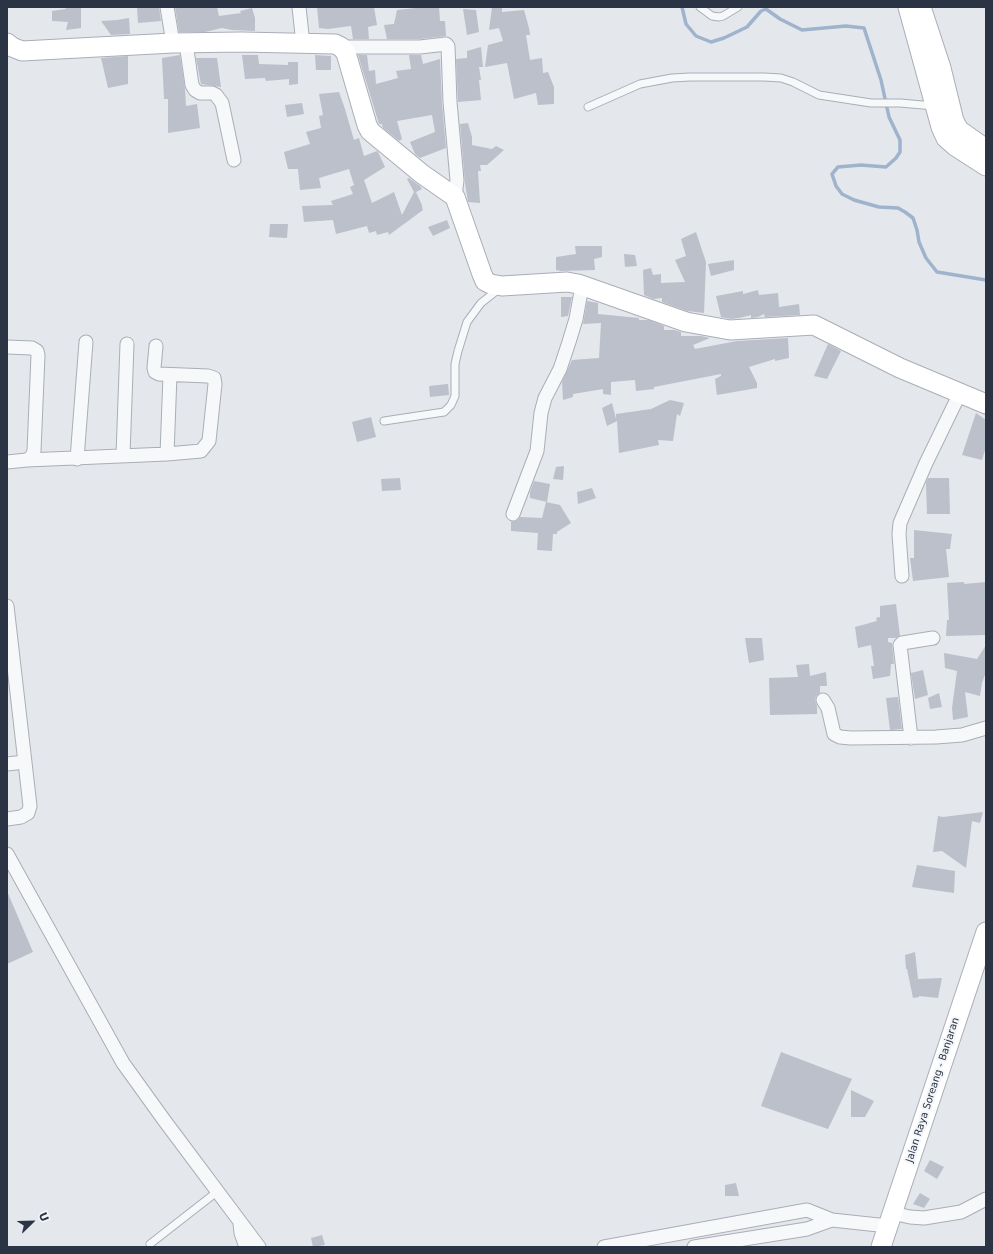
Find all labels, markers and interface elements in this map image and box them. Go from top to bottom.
street label: Jalan Raya Soreang - Banjaran [904,1016,962,1164]
north arrow [12,1202,52,1242]
text: U [36,1210,51,1224]

